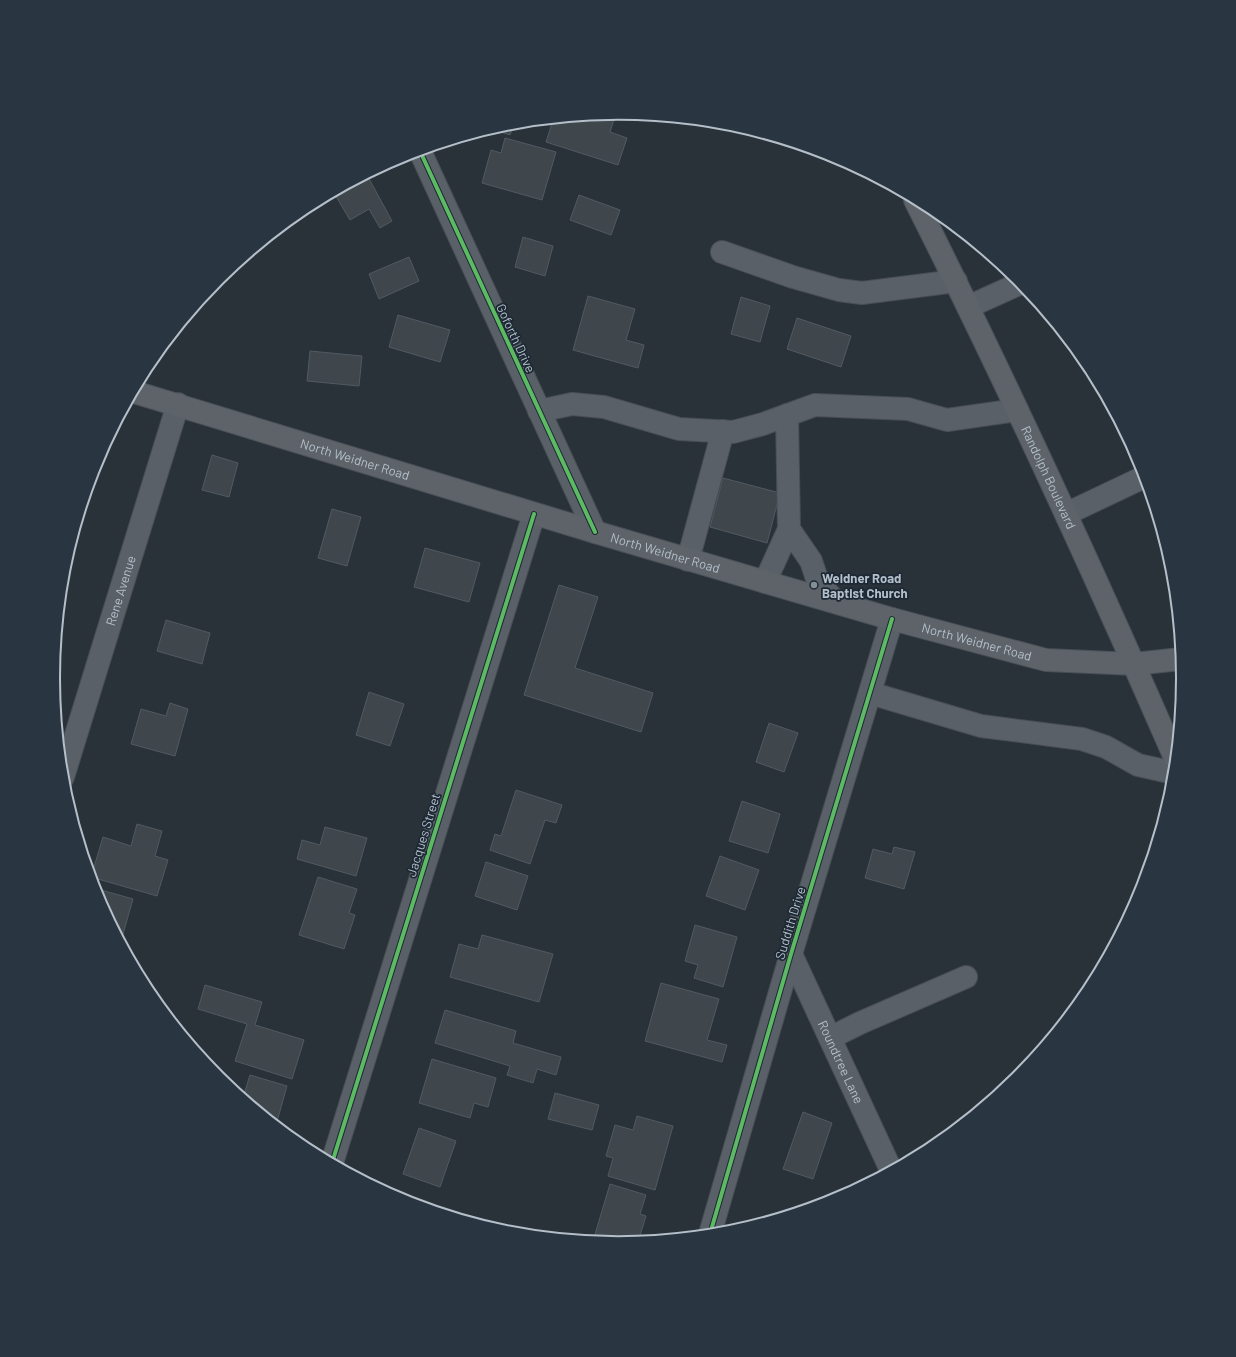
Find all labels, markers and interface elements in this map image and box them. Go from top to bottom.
street label: Goforth Drive [493,301,539,375]
street label: Randolph Boulevard [1018,423,1080,532]
street label: North Weidner Road [298,435,412,483]
street label: North Weidner Road [609,529,722,576]
street label: Rene Avenue [102,554,139,628]
place label: Weidner Road Baptist Church [822,570,908,601]
marker: Weidner Road Baptist Church [809,580,819,590]
street label: North Weidner Road [920,619,1034,664]
street label: Jacques Street [403,791,443,879]
street label: Suddith Drive [771,885,809,961]
street label: Roundtree Lane [815,1018,867,1106]

